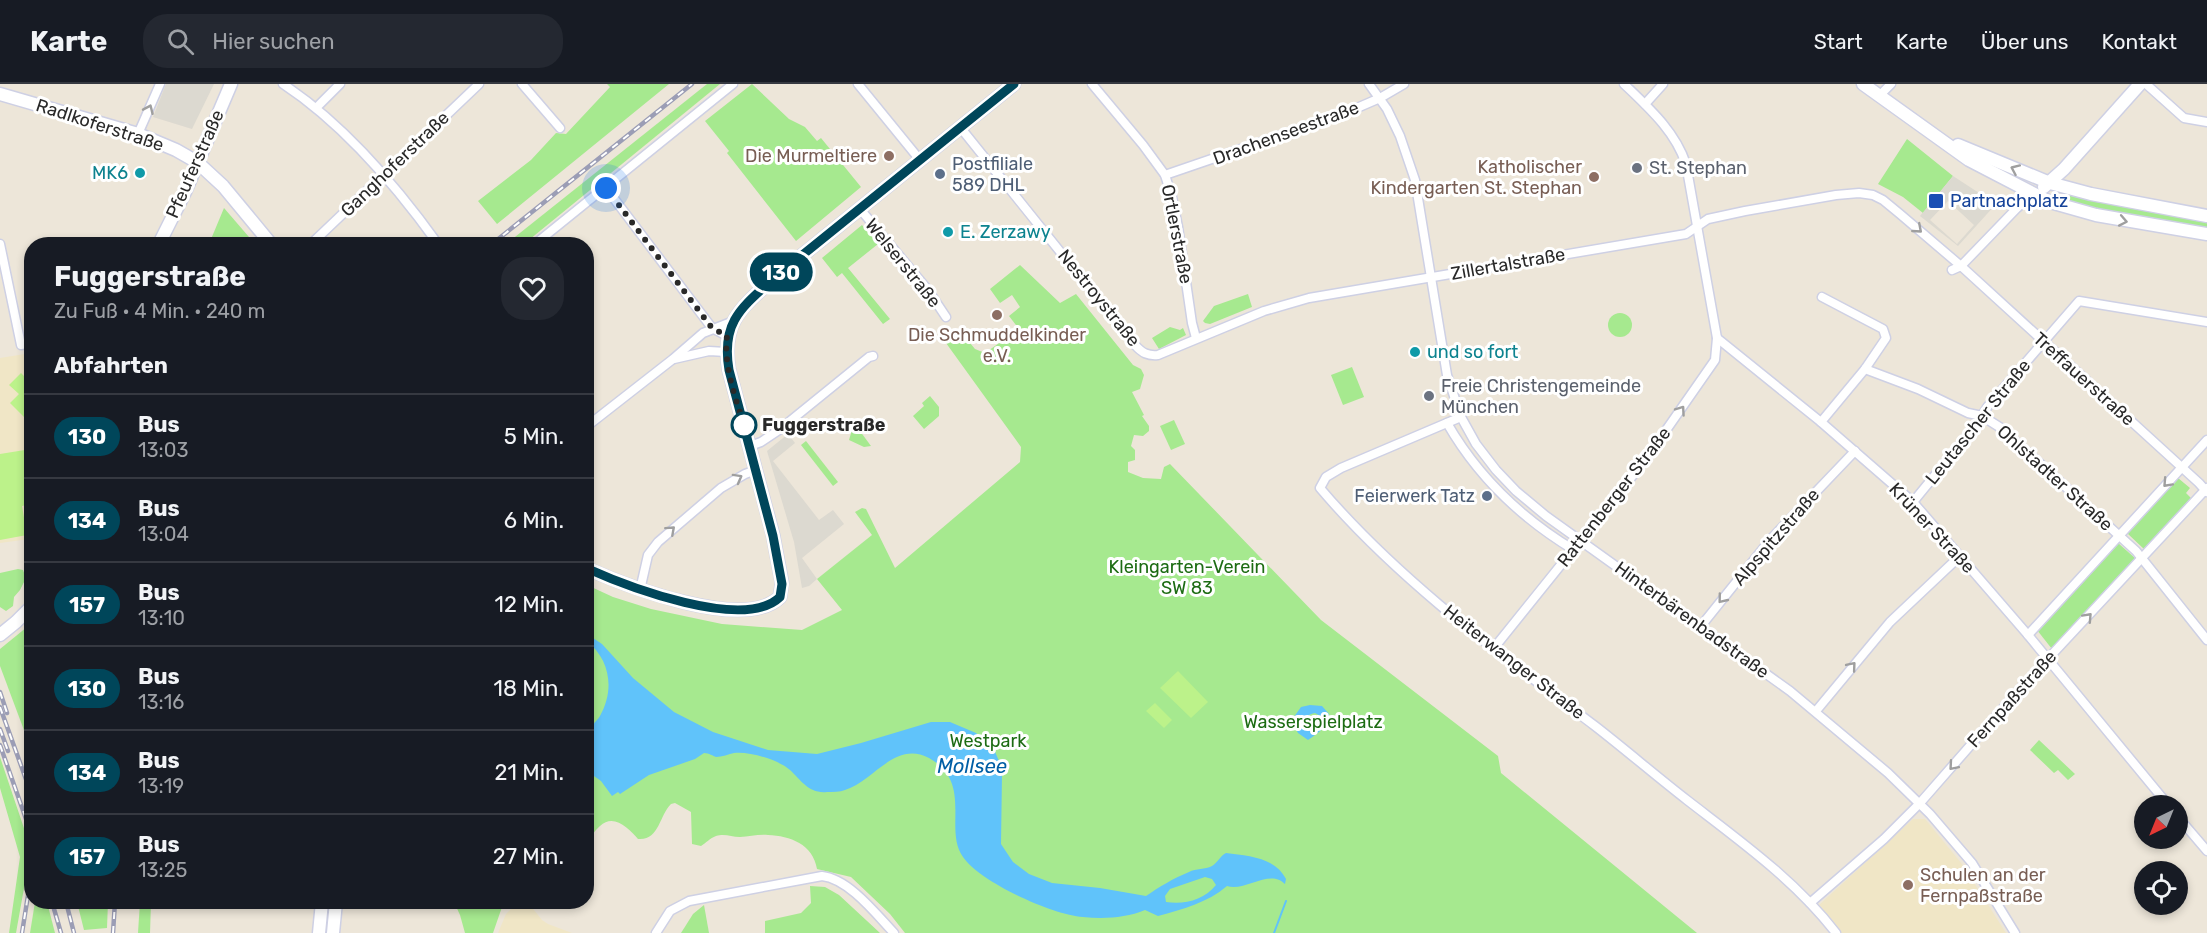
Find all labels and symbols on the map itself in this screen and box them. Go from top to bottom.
street label: Radlkoferstraße [33,94,167,156]
street label: Drachenseestraße [1210,96,1362,170]
one-way arrow [141,104,153,115]
street label: Pfeuferstraße [161,106,229,222]
street label: Ganghoferstraße [336,107,454,221]
place label: Die Murmeltiere [745,145,877,167]
marker: Die Murmeltiere [882,149,896,163]
place label: Postfiliale 589 DHL [952,153,1033,196]
place label: Katholischer Kindergarten St. Stephan [1370,156,1582,199]
place label: St. Stephan [1649,157,1747,179]
marker: St. Stephan [1630,161,1644,175]
place label: MK6 [92,162,128,184]
one-way arrow [2010,165,2021,177]
marker: MK6 [133,166,147,180]
marker: Postfiliale 589 DHL [933,167,947,181]
marker: Katholischer Kindergarten St. Stephan [1587,170,1601,184]
your location [591,173,621,203]
street label: Ortlerstraße [1157,182,1197,286]
place label: Partnachplatz [1950,190,2068,212]
marker: Partnachplatz [1927,192,1945,210]
street label: Welserstraße [860,214,946,312]
one-way arrow [2118,214,2128,227]
place label: E. Zerzawy [960,221,1051,243]
one-way arrow [1911,222,1922,233]
marker: E. Zerzawy [941,225,955,239]
street label: Zillertalstraße [1449,243,1567,285]
street label: Nestroystraße [1053,245,1145,351]
line badge: 130 [746,252,816,291]
marker: Die Schmuddelkinder e.V. [990,308,1004,322]
place label: Die Schmuddelkinder e.V. [908,324,1086,367]
street label: Treffauerstraße [2029,328,2139,430]
place label: und so fort [1427,341,1518,363]
marker: und so fort [1408,345,1422,359]
street label: Leutascher Straße [1921,355,2035,489]
place label: Freie Christengemeinde München [1441,375,1641,418]
marker: Freie Christengemeinde München [1422,389,1436,403]
one-way arrow [1674,406,1685,417]
marker: Fuggerstraße [731,412,757,438]
place label: Fuggerstraße [762,414,886,436]
street label: Ohlstadter Straße [1993,420,2117,536]
street label: Rattenberger Straße [1553,423,1675,571]
one-way arrow [732,474,742,485]
one-way arrow [2163,476,2174,486]
street label: Krüner Straße [1884,478,1980,578]
street label: Alpspitzstraße [1728,484,1824,590]
place label: Feierwerk Tatz [1354,485,1475,507]
marker: Feierwerk Tatz [1480,489,1494,503]
one-way arrow [664,526,675,537]
park label: Kleingarten-Verein SW 83 [1109,556,1266,599]
street label: Hinterbärenbadstraße [1611,557,1773,683]
one-way arrow [1719,592,1730,603]
street label: Heiterwanger Straße [1439,600,1589,724]
one-way arrow [2080,613,2091,624]
street label: Fernpaßstraße [1963,646,2061,752]
one-way arrow [1845,662,1856,673]
park label: Wasserspielplatz [1243,711,1383,733]
park label: Westpark [949,730,1027,752]
water label: Mollsee [937,754,1007,778]
one-way arrow [1949,759,1960,770]
north arrow [2134,795,2188,849]
place label: Schulen an der Fernpaßstraße [1920,864,2046,907]
marker: Schulen an der Fernpaßstraße [1901,878,1915,892]

